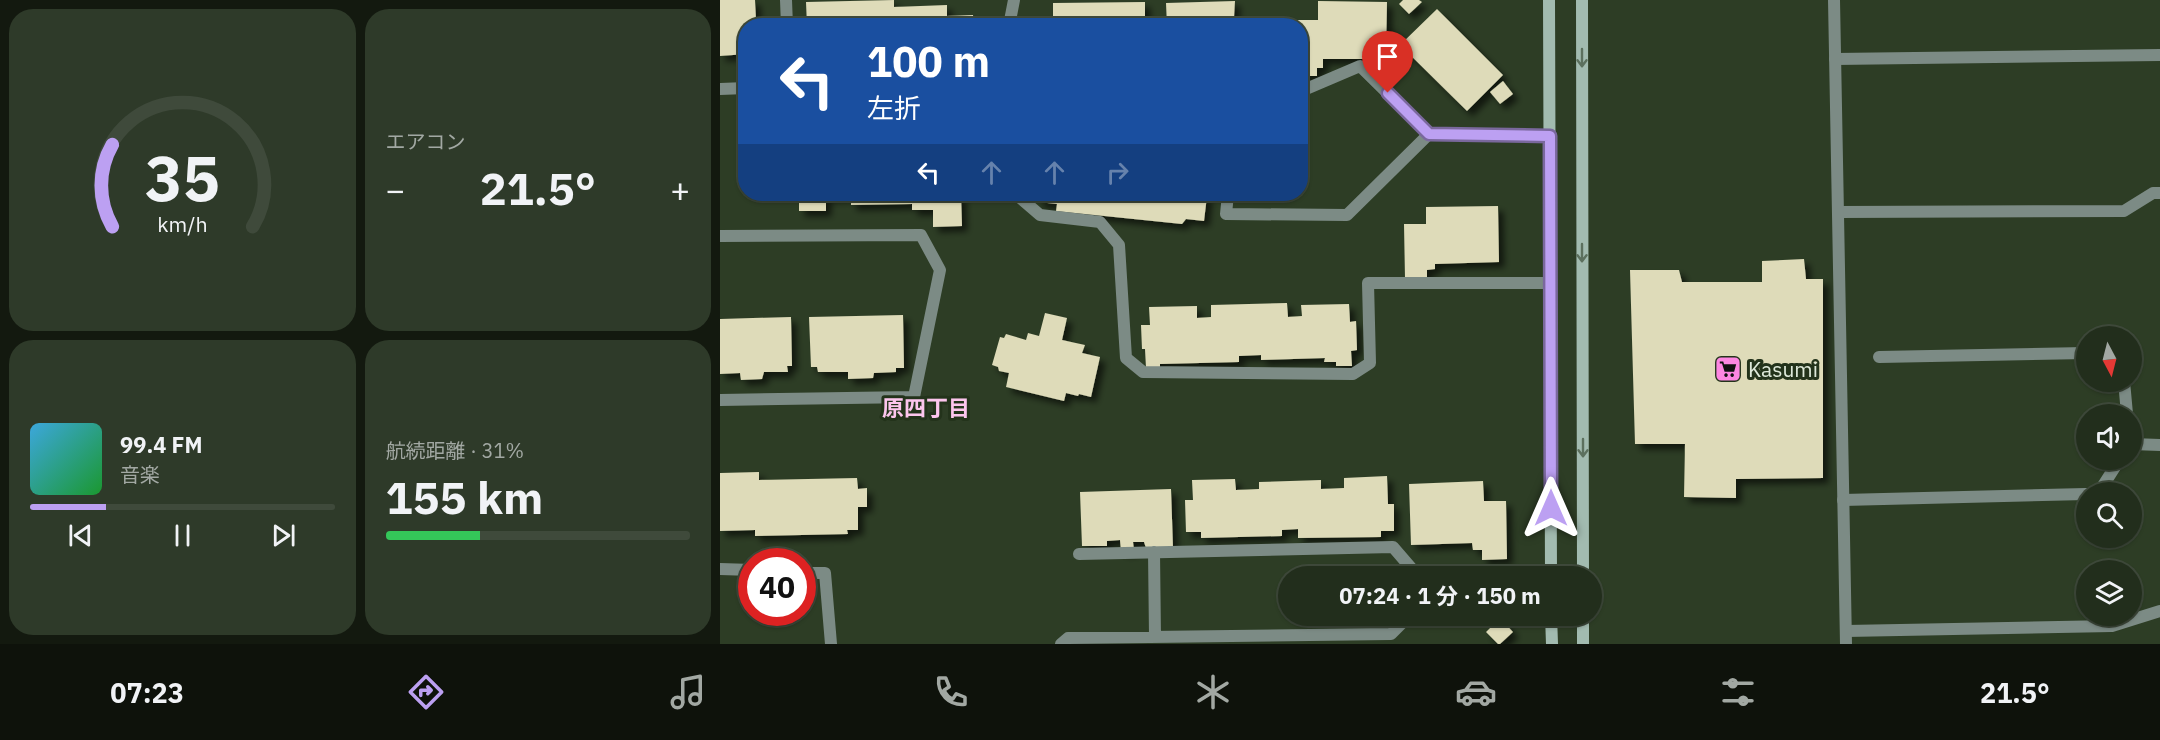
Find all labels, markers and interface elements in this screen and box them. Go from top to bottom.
pin [1362,31,1413,93]
text: 100 m [867,34,990,89]
icon: arrive [1371,40,1404,73]
icon: left [768,42,846,120]
one-way arrow [1576,48,1588,68]
text: 左折 [867,90,921,125]
text: エアコン [386,128,466,155]
text: 35 [145,137,220,218]
icon: left [912,156,945,189]
icon: ahead [975,156,1008,189]
icon: ahead [1038,156,1071,189]
icon: right [1101,156,1134,189]
text: 21.5° [480,159,596,217]
text: − [386,168,405,211]
text: + [670,168,690,211]
text: km/h [157,210,207,238]
one-way arrow [1576,243,1588,263]
north arrow [2076,326,2142,392]
map controls [2076,326,2142,626]
supermarket icon: Kasumi [1713,354,1743,384]
place label: Kasumi [1748,355,1818,383]
district label: 原四丁目 [882,393,970,422]
button: sound [2076,404,2142,470]
text: 99.4 FM [120,430,203,459]
text: 航続距離 · 31% [386,437,524,464]
one-way arrow [1577,438,1589,458]
text: 音楽 [120,461,160,488]
text: 155 km [386,468,543,526]
position arrow [1519,476,1583,540]
button: search [2076,482,2142,548]
icon: previous [64,519,97,552]
icon: pause [166,519,199,552]
icon: next [267,519,300,552]
speed limit sign: 40 [738,548,816,626]
button: layers [2076,560,2142,626]
text: 07:24 · 1 分 · 150 m [1339,581,1541,610]
icon: directions [405,671,447,713]
icon: music [667,671,709,713]
icon: phone [930,671,972,713]
icon: climate [1192,671,1234,713]
icon: car [1455,671,1497,713]
icon: filters [1717,671,1759,713]
text: 07:23 [110,675,184,710]
text: 21.5° [1980,675,2050,710]

